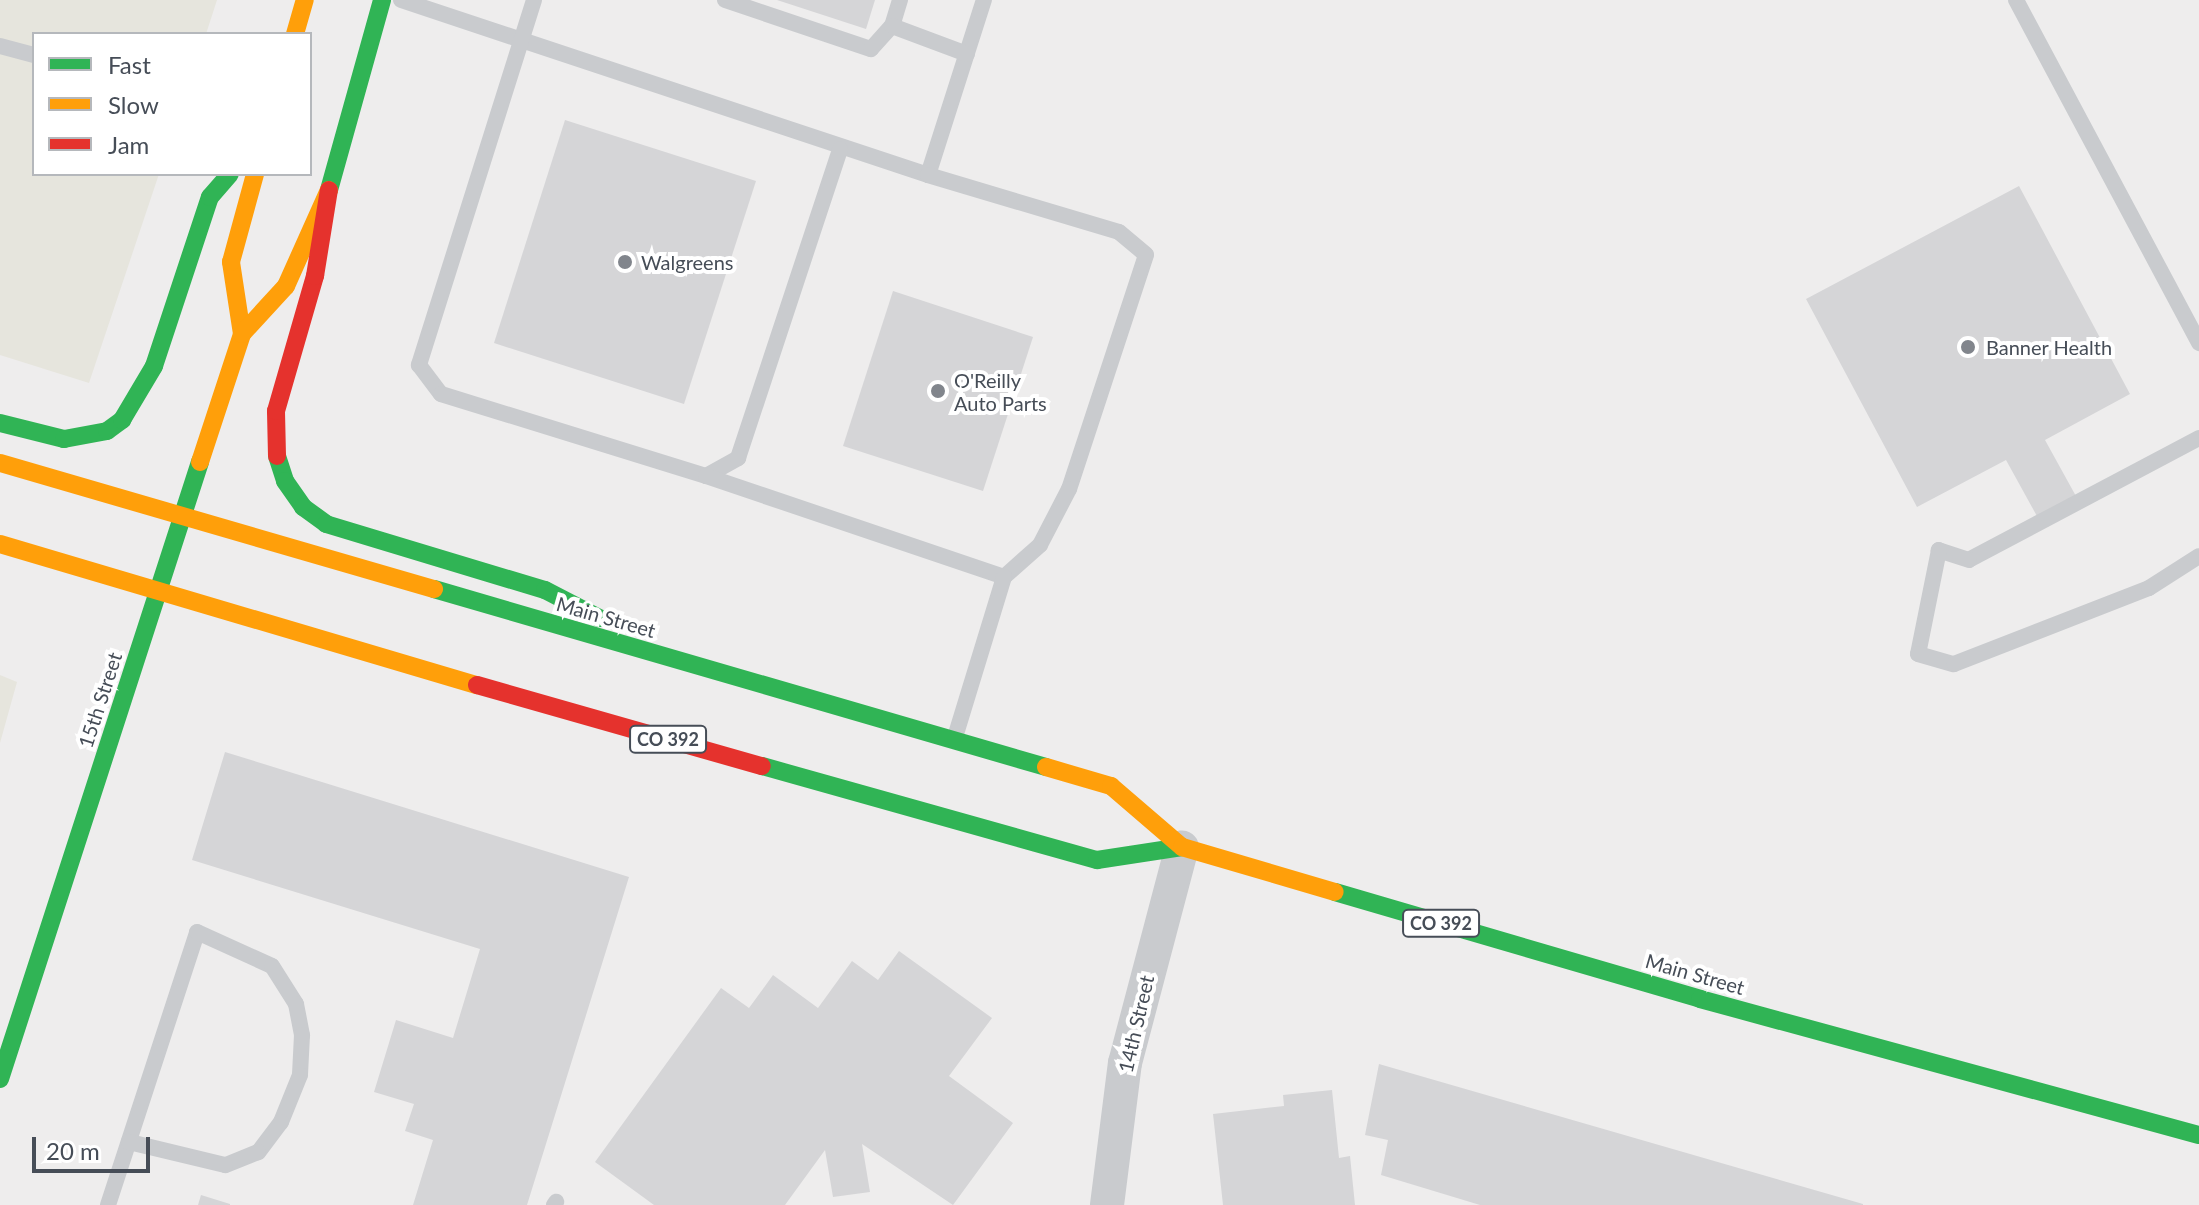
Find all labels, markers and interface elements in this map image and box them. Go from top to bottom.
legend [32,32,312,176]
text: Fast [108,50,151,79]
text: Slow [108,90,159,119]
text: Jam [108,130,149,159]
place label: Walgreens [641,250,733,274]
marker: Walgreens [616,253,634,271]
place label: Banner Health [1986,335,2112,359]
marker: Banner Health [1957,336,1979,358]
place label: O'Reilly Auto Parts [954,368,1047,415]
marker: O'Reilly Auto Parts [929,382,947,400]
street label: Main Street [554,591,658,643]
street label: 15th Street [73,649,127,751]
road number: CO 392 [628,725,708,753]
road number: CO 392 [1401,909,1481,937]
street label: Main Street [1643,948,1747,1000]
street label: 14th Street [1113,973,1159,1075]
scale bar [36,1121,154,1171]
text: 20 m [46,1136,100,1165]

